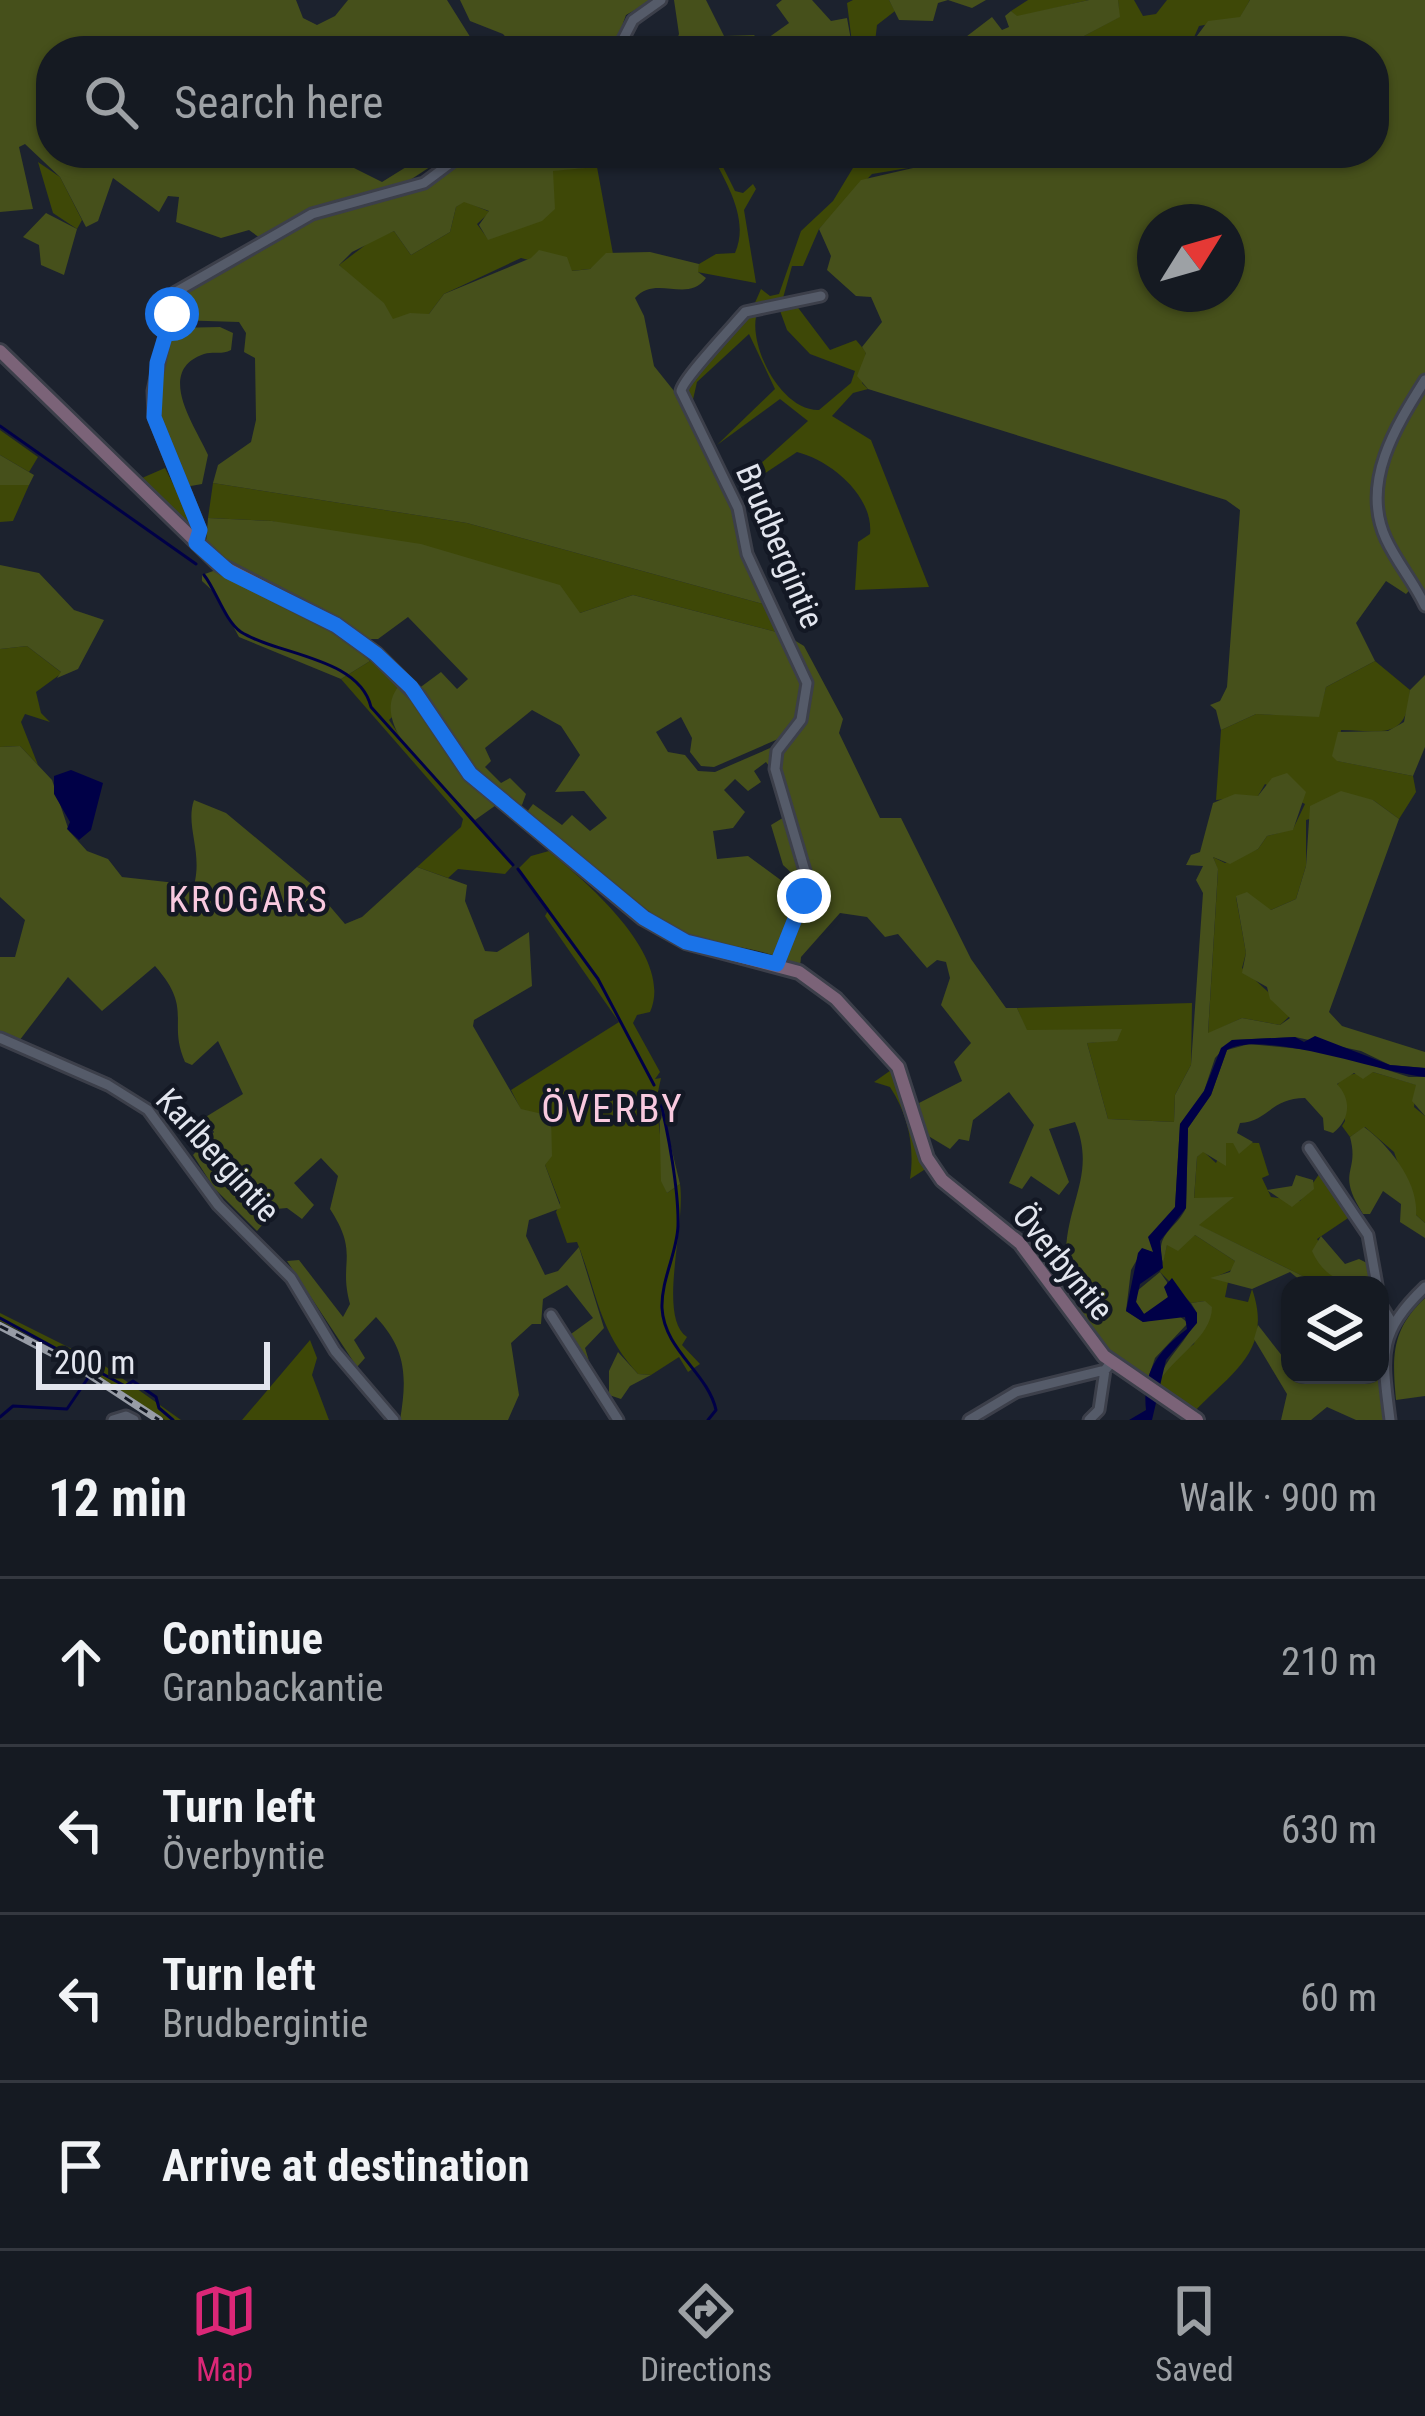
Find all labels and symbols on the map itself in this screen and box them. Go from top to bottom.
north arrow [1137,204,1245,312]
route start [145,287,199,341]
street label: Brudbergintie [728,458,832,634]
route end [777,869,831,923]
district label: KROGARS [168,879,330,921]
street label: Karlbergintie [148,1080,288,1230]
district label: ÖVERBY [541,1086,685,1132]
street label: Överbyntie [1004,1196,1122,1328]
scale bar [36,1336,270,1389]

